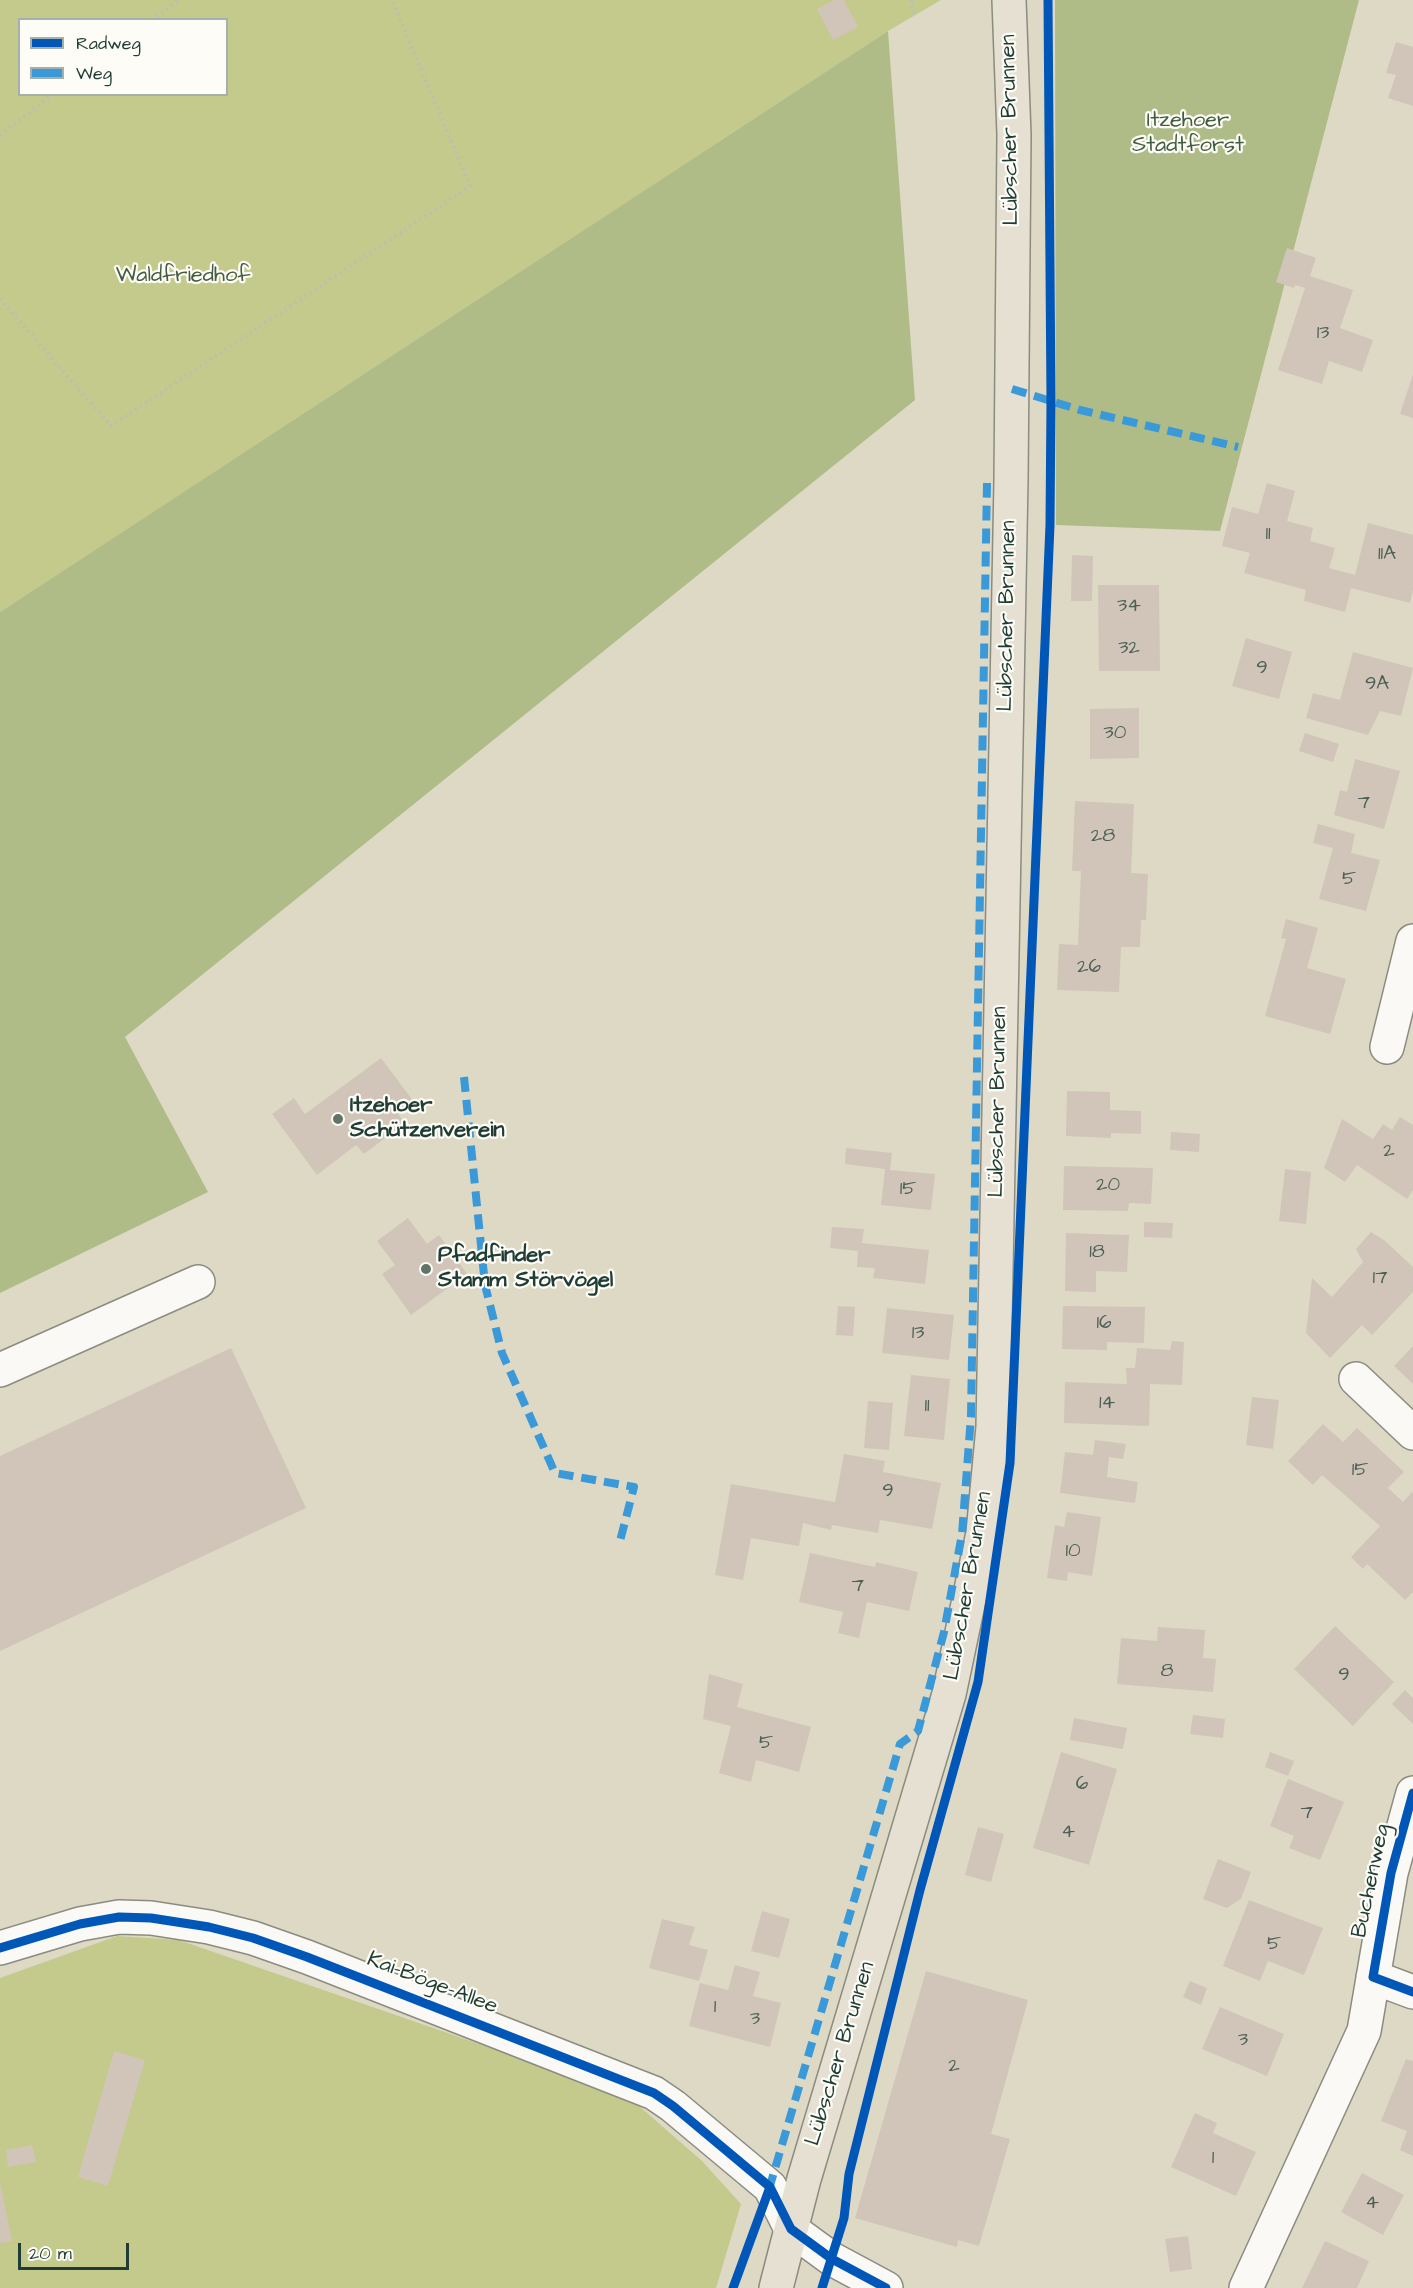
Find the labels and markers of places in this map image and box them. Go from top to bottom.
place label: Itzehoer Schützenverein [350,1093,504,1144]
marker: Itzehoer Schützenverein [331,1112,345,1126]
place label: Pfadfinder Stamm Störvögel [438,1243,613,1294]
marker: Pfadfinder Stamm Störvögel [419,1262,433,1276]

